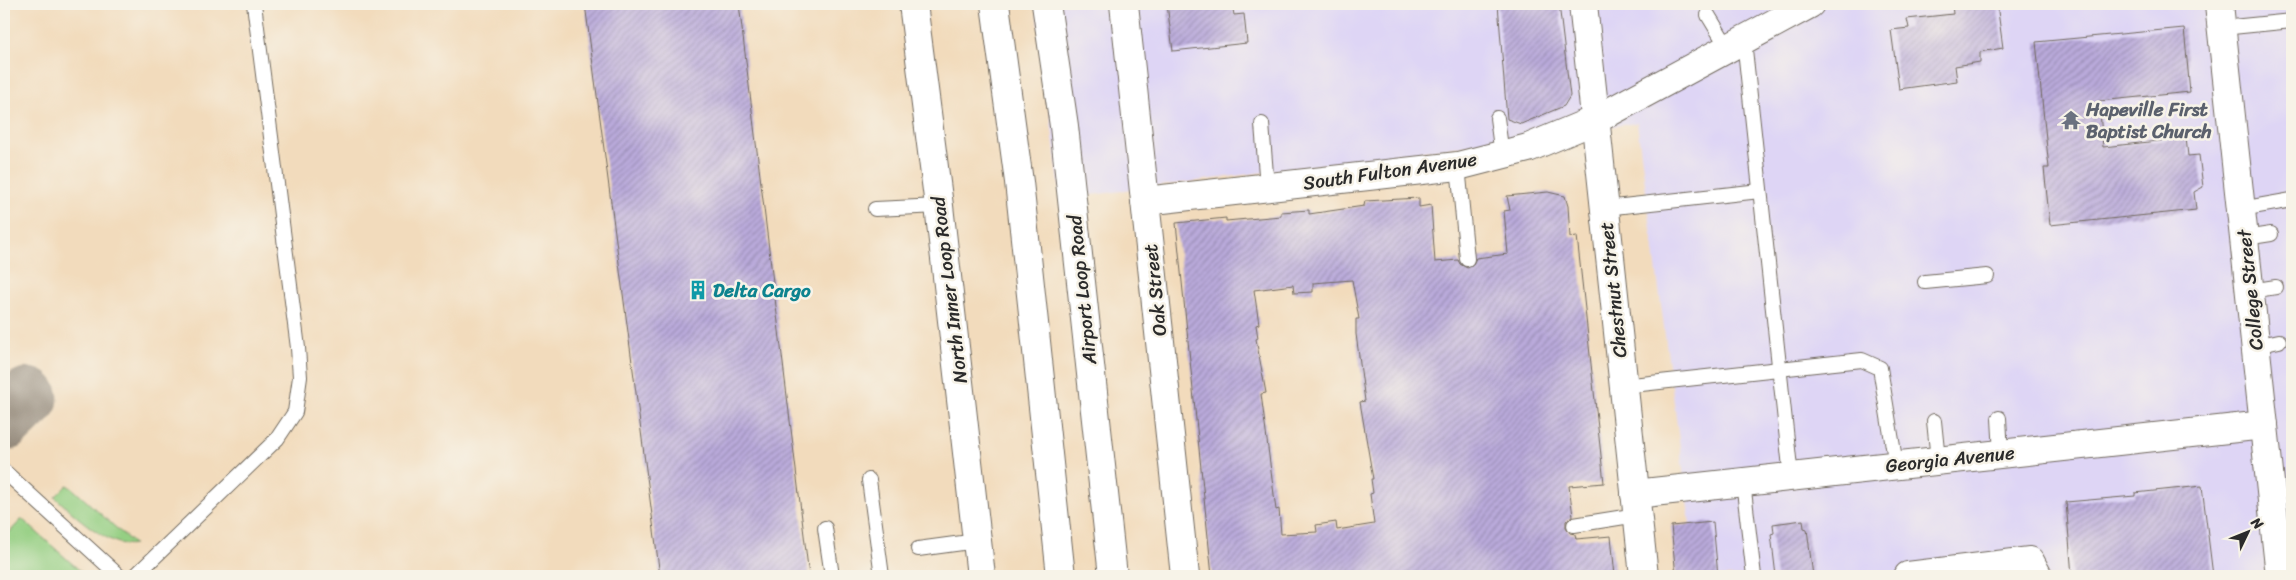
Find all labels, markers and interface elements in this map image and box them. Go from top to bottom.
place label: Hapeville First Baptist Church [2085,93,2211,148]
temple icon: Hapeville First Baptist Church [2060,109,2082,131]
street label: South Fulton Avenue [1301,142,1479,200]
street label: North Inner Loop Road [921,194,977,385]
street label: Airport Loop Road [1058,212,1106,367]
street label: Chestnut Street [1589,221,1637,359]
street label: College Street [2227,227,2273,352]
street label: Oak Street [1134,242,1176,338]
place label: Delta Cargo [713,274,811,307]
building icon: Delta Cargo [687,279,709,301]
street label: Georgia Avenue [1884,436,2016,482]
north arrow [2224,508,2274,558]
text: N [2244,511,2270,536]

